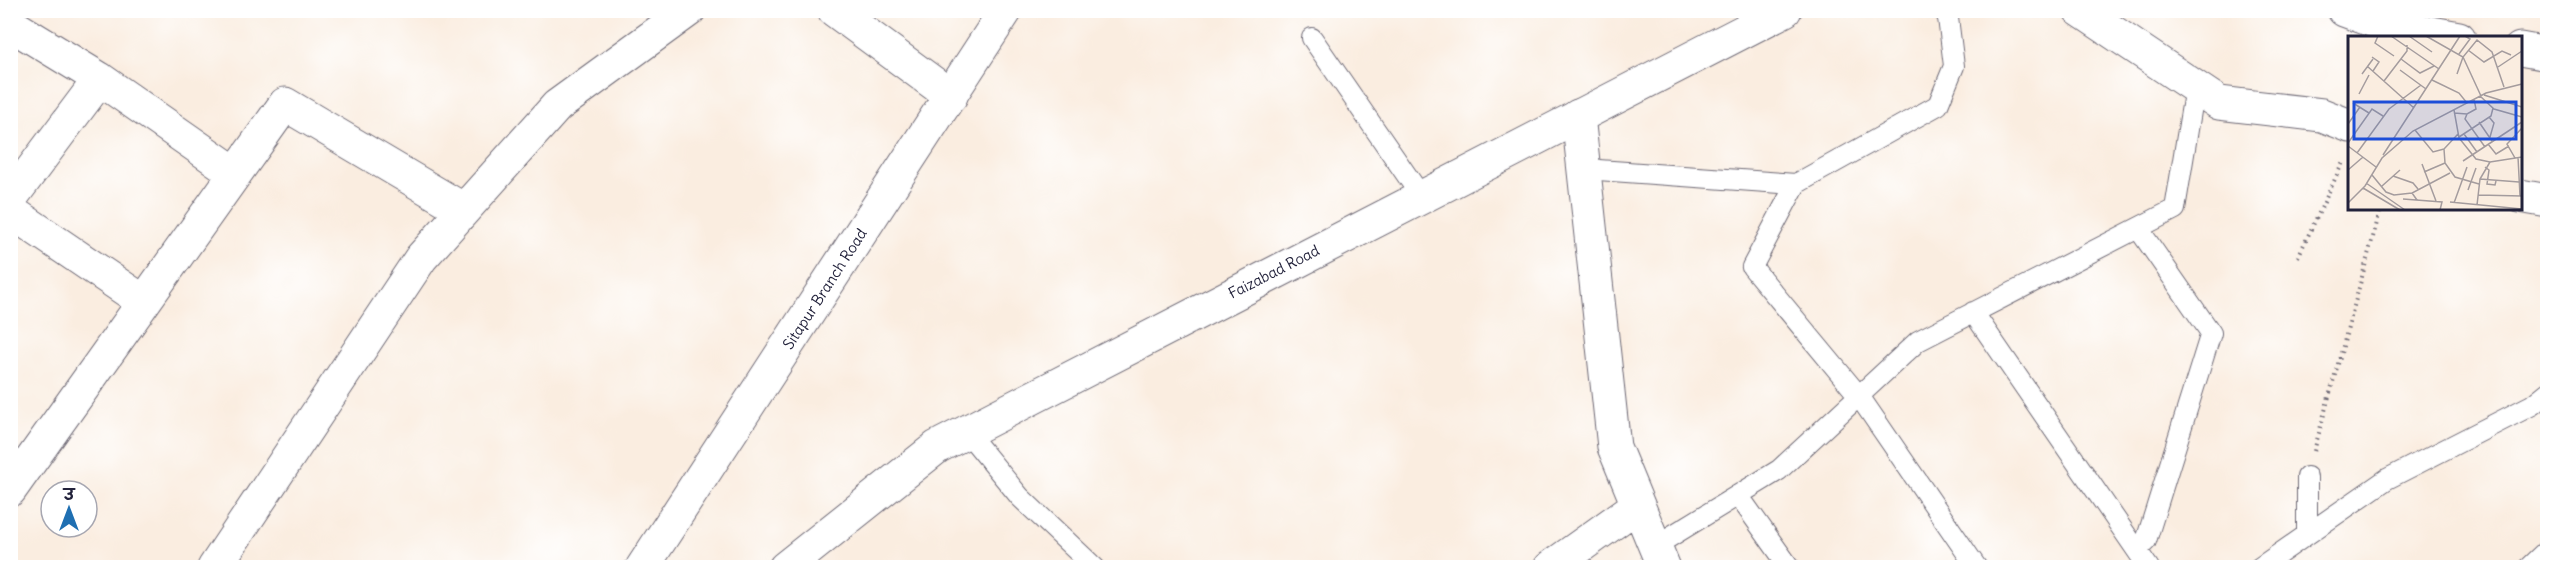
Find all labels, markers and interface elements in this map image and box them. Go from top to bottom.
inset map [2348,36,2522,210]
street label: Sitapur Branch Road [778,225,871,353]
street label: Faizabad Road [1225,240,1323,303]
north arrow [39,479,99,539]
text: उ [62,484,76,504]

